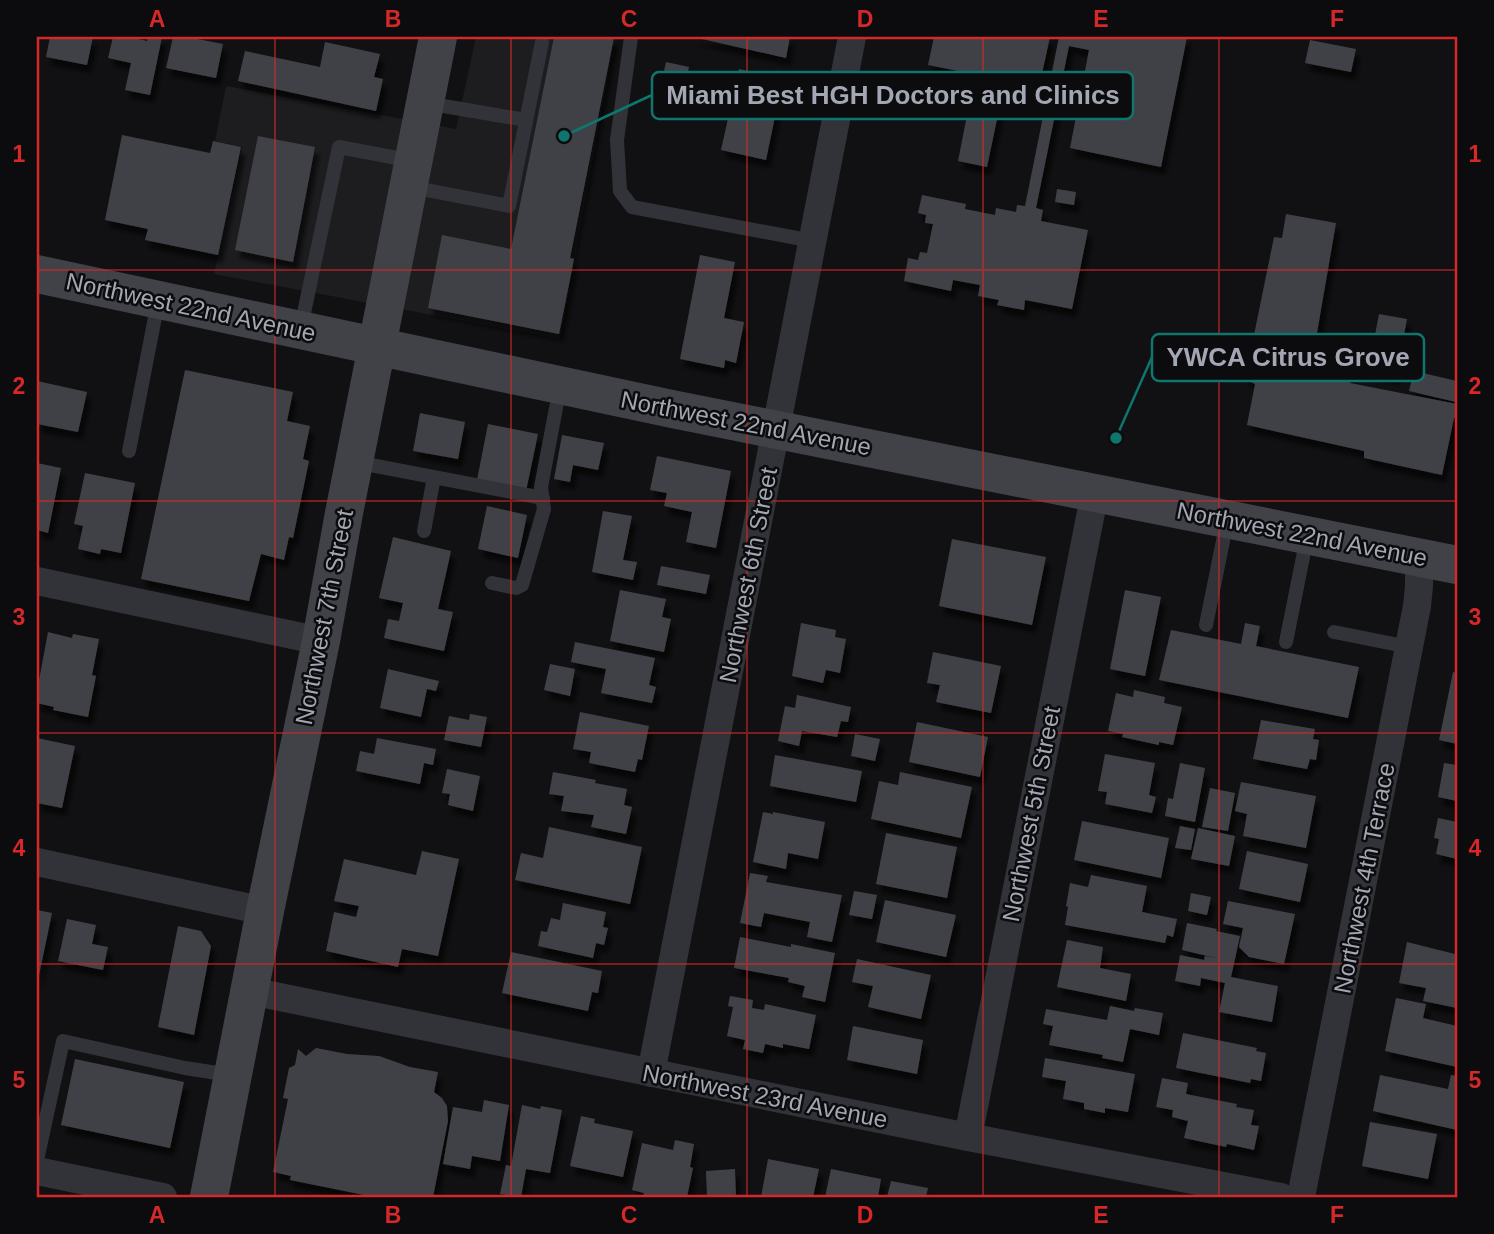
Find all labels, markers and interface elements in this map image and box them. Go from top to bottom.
text: A [149,6,165,32]
text: B [385,6,401,32]
text: C [621,6,637,32]
text: D [857,6,873,32]
text: E [1093,6,1109,32]
text: F [1330,6,1344,32]
callout: Miami Best HGH Doctors and Clinics [652,72,1133,119]
text: Miami Best HGH Doctors and Clinics [666,80,1120,110]
text: 1 [13,141,26,167]
text: 1 [1469,141,1482,167]
street label: Northwest 22nd Avenue [64,267,318,347]
callout: YWCA Citrus Grove [1152,334,1424,381]
text: YWCA Citrus Grove [1166,342,1410,372]
text: 2 [13,373,25,399]
text: 2 [1469,373,1481,399]
street label: Northwest 22nd Avenue [619,385,873,461]
street label: Northwest 6th Street [714,465,782,685]
street label: Northwest 22nd Avenue [1175,496,1429,572]
street label: Northwest 7th Street [290,507,358,727]
text: 3 [13,604,25,630]
text: 3 [1469,604,1481,630]
street label: Northwest 5th Street [997,704,1065,924]
street label: Northwest 4th Terrace [1328,760,1400,996]
text: 4 [13,835,26,861]
text: 4 [1469,835,1482,861]
street label: Northwest 23rd Avenue [640,1059,890,1133]
text: 5 [13,1067,26,1093]
text: 5 [1469,1067,1482,1093]
text: A [149,1202,165,1228]
text: B [385,1202,401,1228]
text: C [621,1202,637,1228]
text: D [857,1202,873,1228]
text: E [1093,1202,1109,1228]
text: F [1330,1202,1344,1228]

